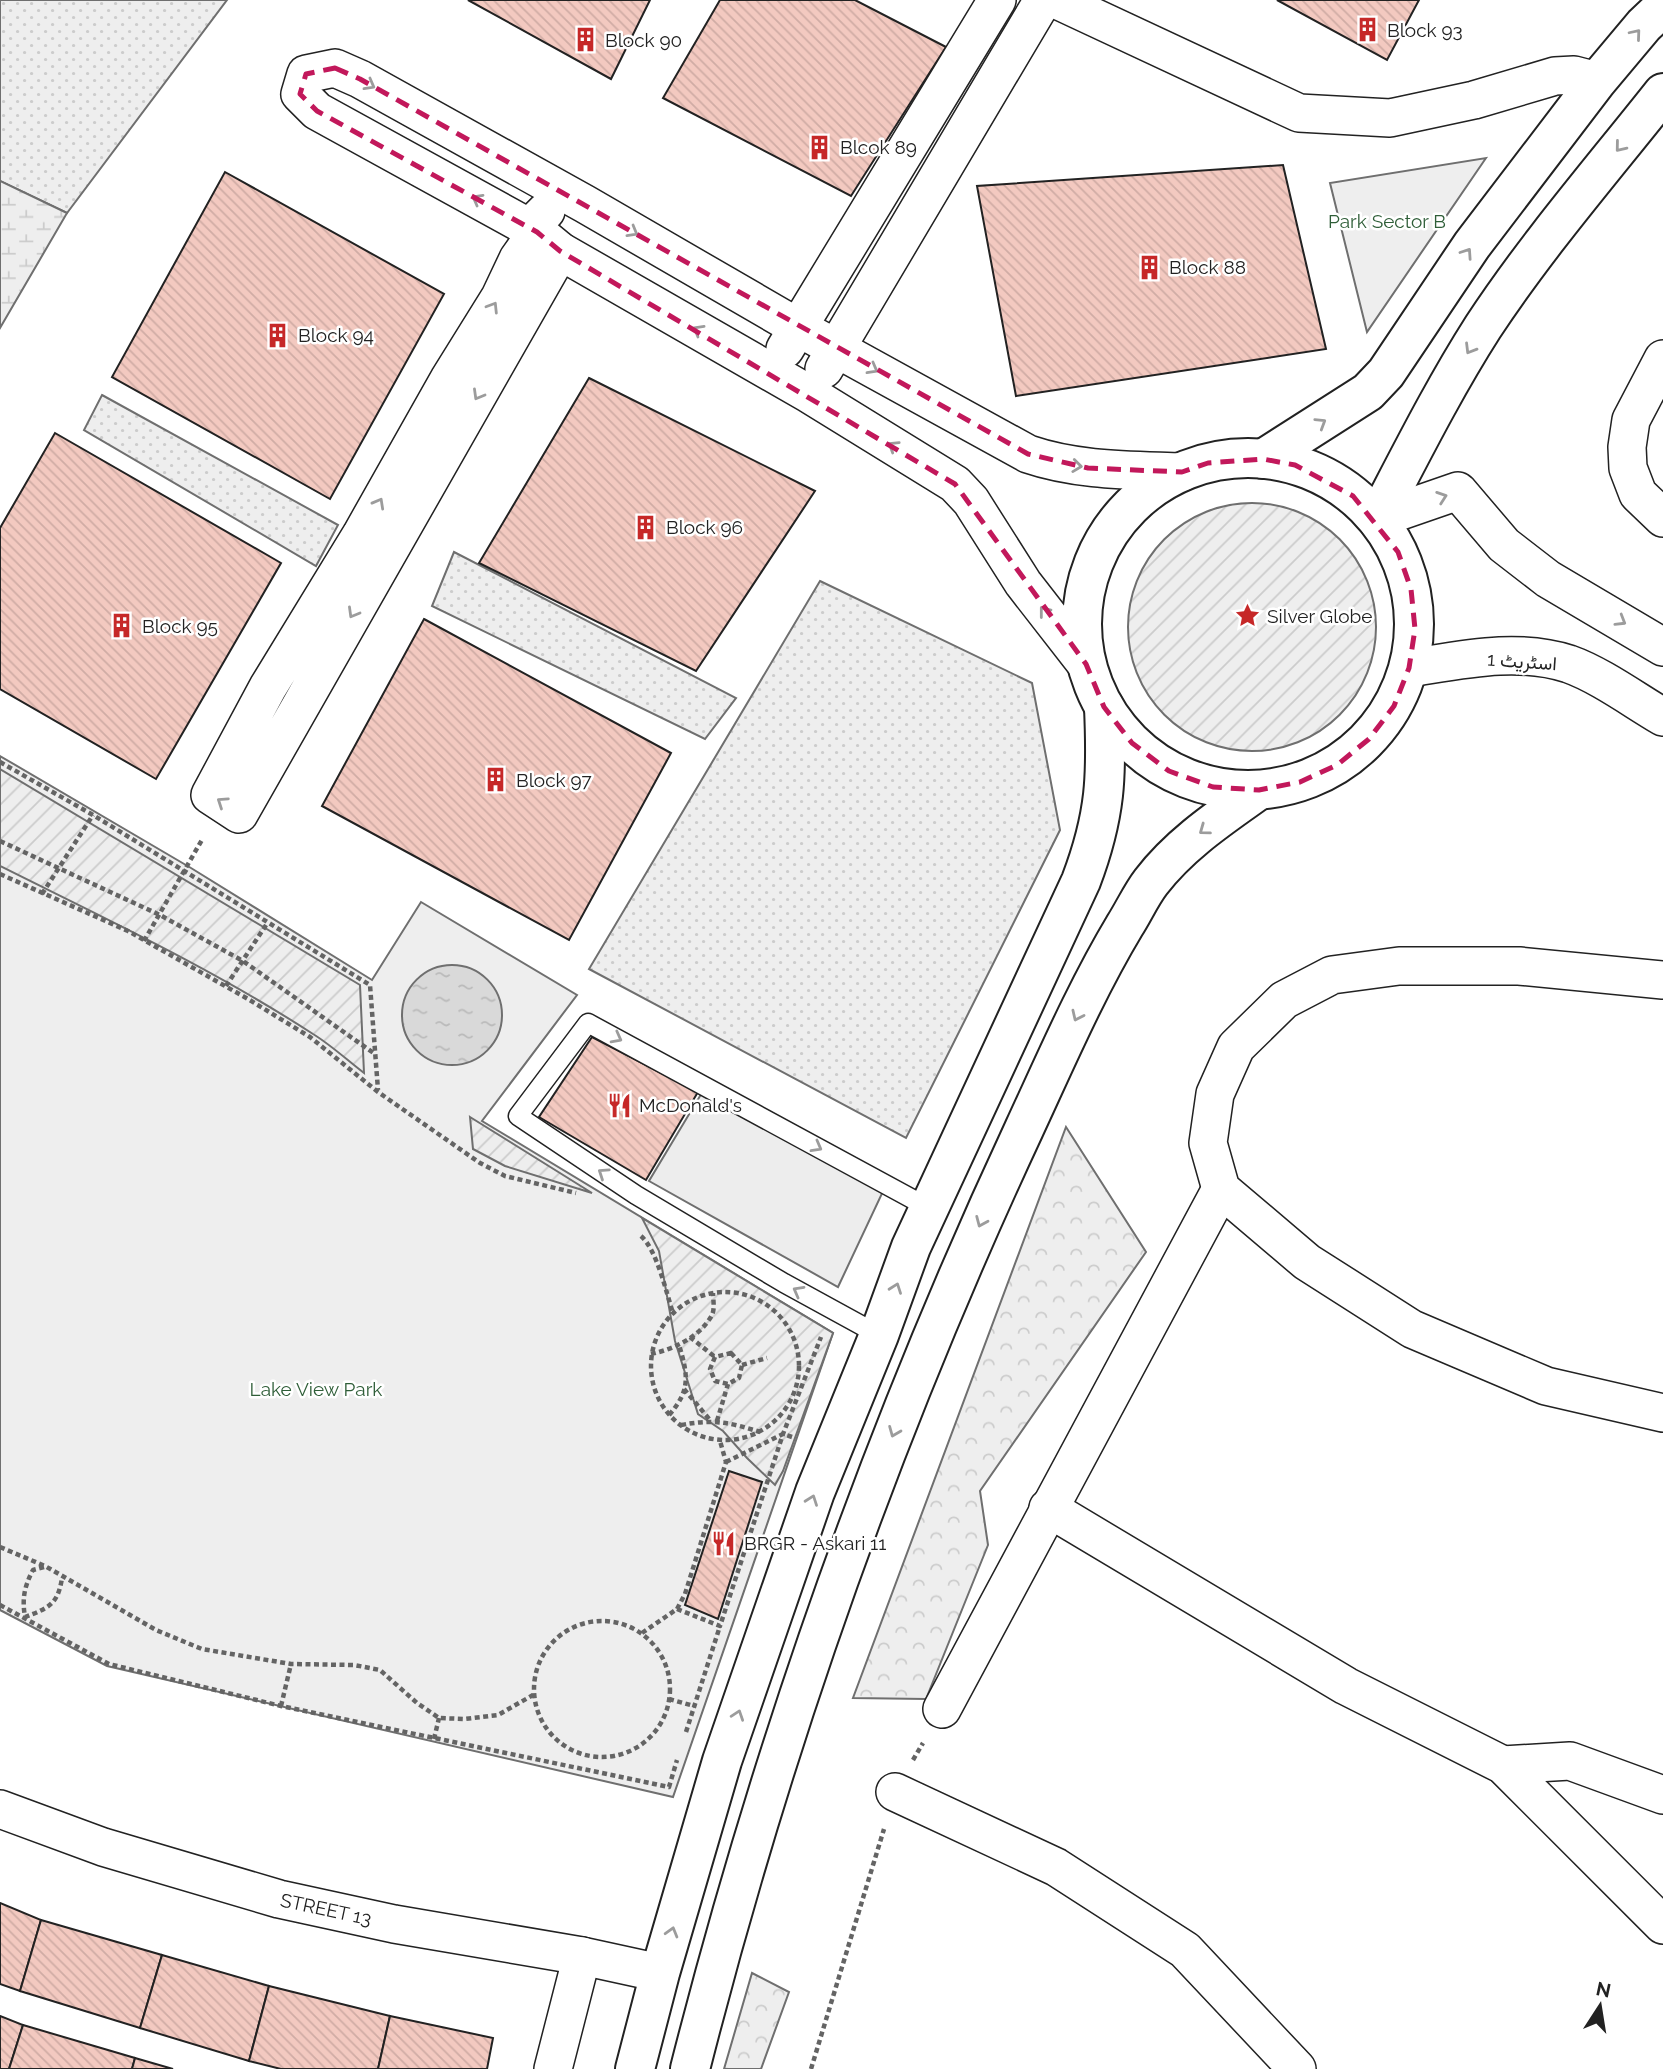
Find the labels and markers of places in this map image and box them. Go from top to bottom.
building icon: Block 93 [1353,16,1381,44]
place label: Block 93 [1387,19,1463,41]
building icon: Block 90 [571,26,599,54]
place label: Block 90 [605,29,682,51]
building icon: Blcok 89 [806,133,834,161]
place label: Blcok 89 [840,136,917,158]
building icon: Block 88 [1135,253,1163,281]
place label: Block 88 [1169,256,1246,278]
building icon: Block 94 [264,321,292,349]
place label: Block 94 [298,324,374,346]
building icon: Block 96 [632,513,660,541]
place label: Block 96 [666,516,743,538]
place icon: Silver Globe [1233,602,1261,630]
place label: Silver Globe [1267,605,1372,627]
building icon: Block 95 [108,612,136,640]
place label: Block 95 [142,615,218,637]
building icon: Block 97 [482,766,510,794]
place label: Block 97 [516,769,592,791]
restaurant icon: McDonald's [605,1091,633,1119]
place label: McDonald's [639,1094,742,1116]
restaurant icon: BRGR - Askari 11 [710,1529,738,1557]
place label: BRGR - Askari 11 [744,1532,886,1554]

